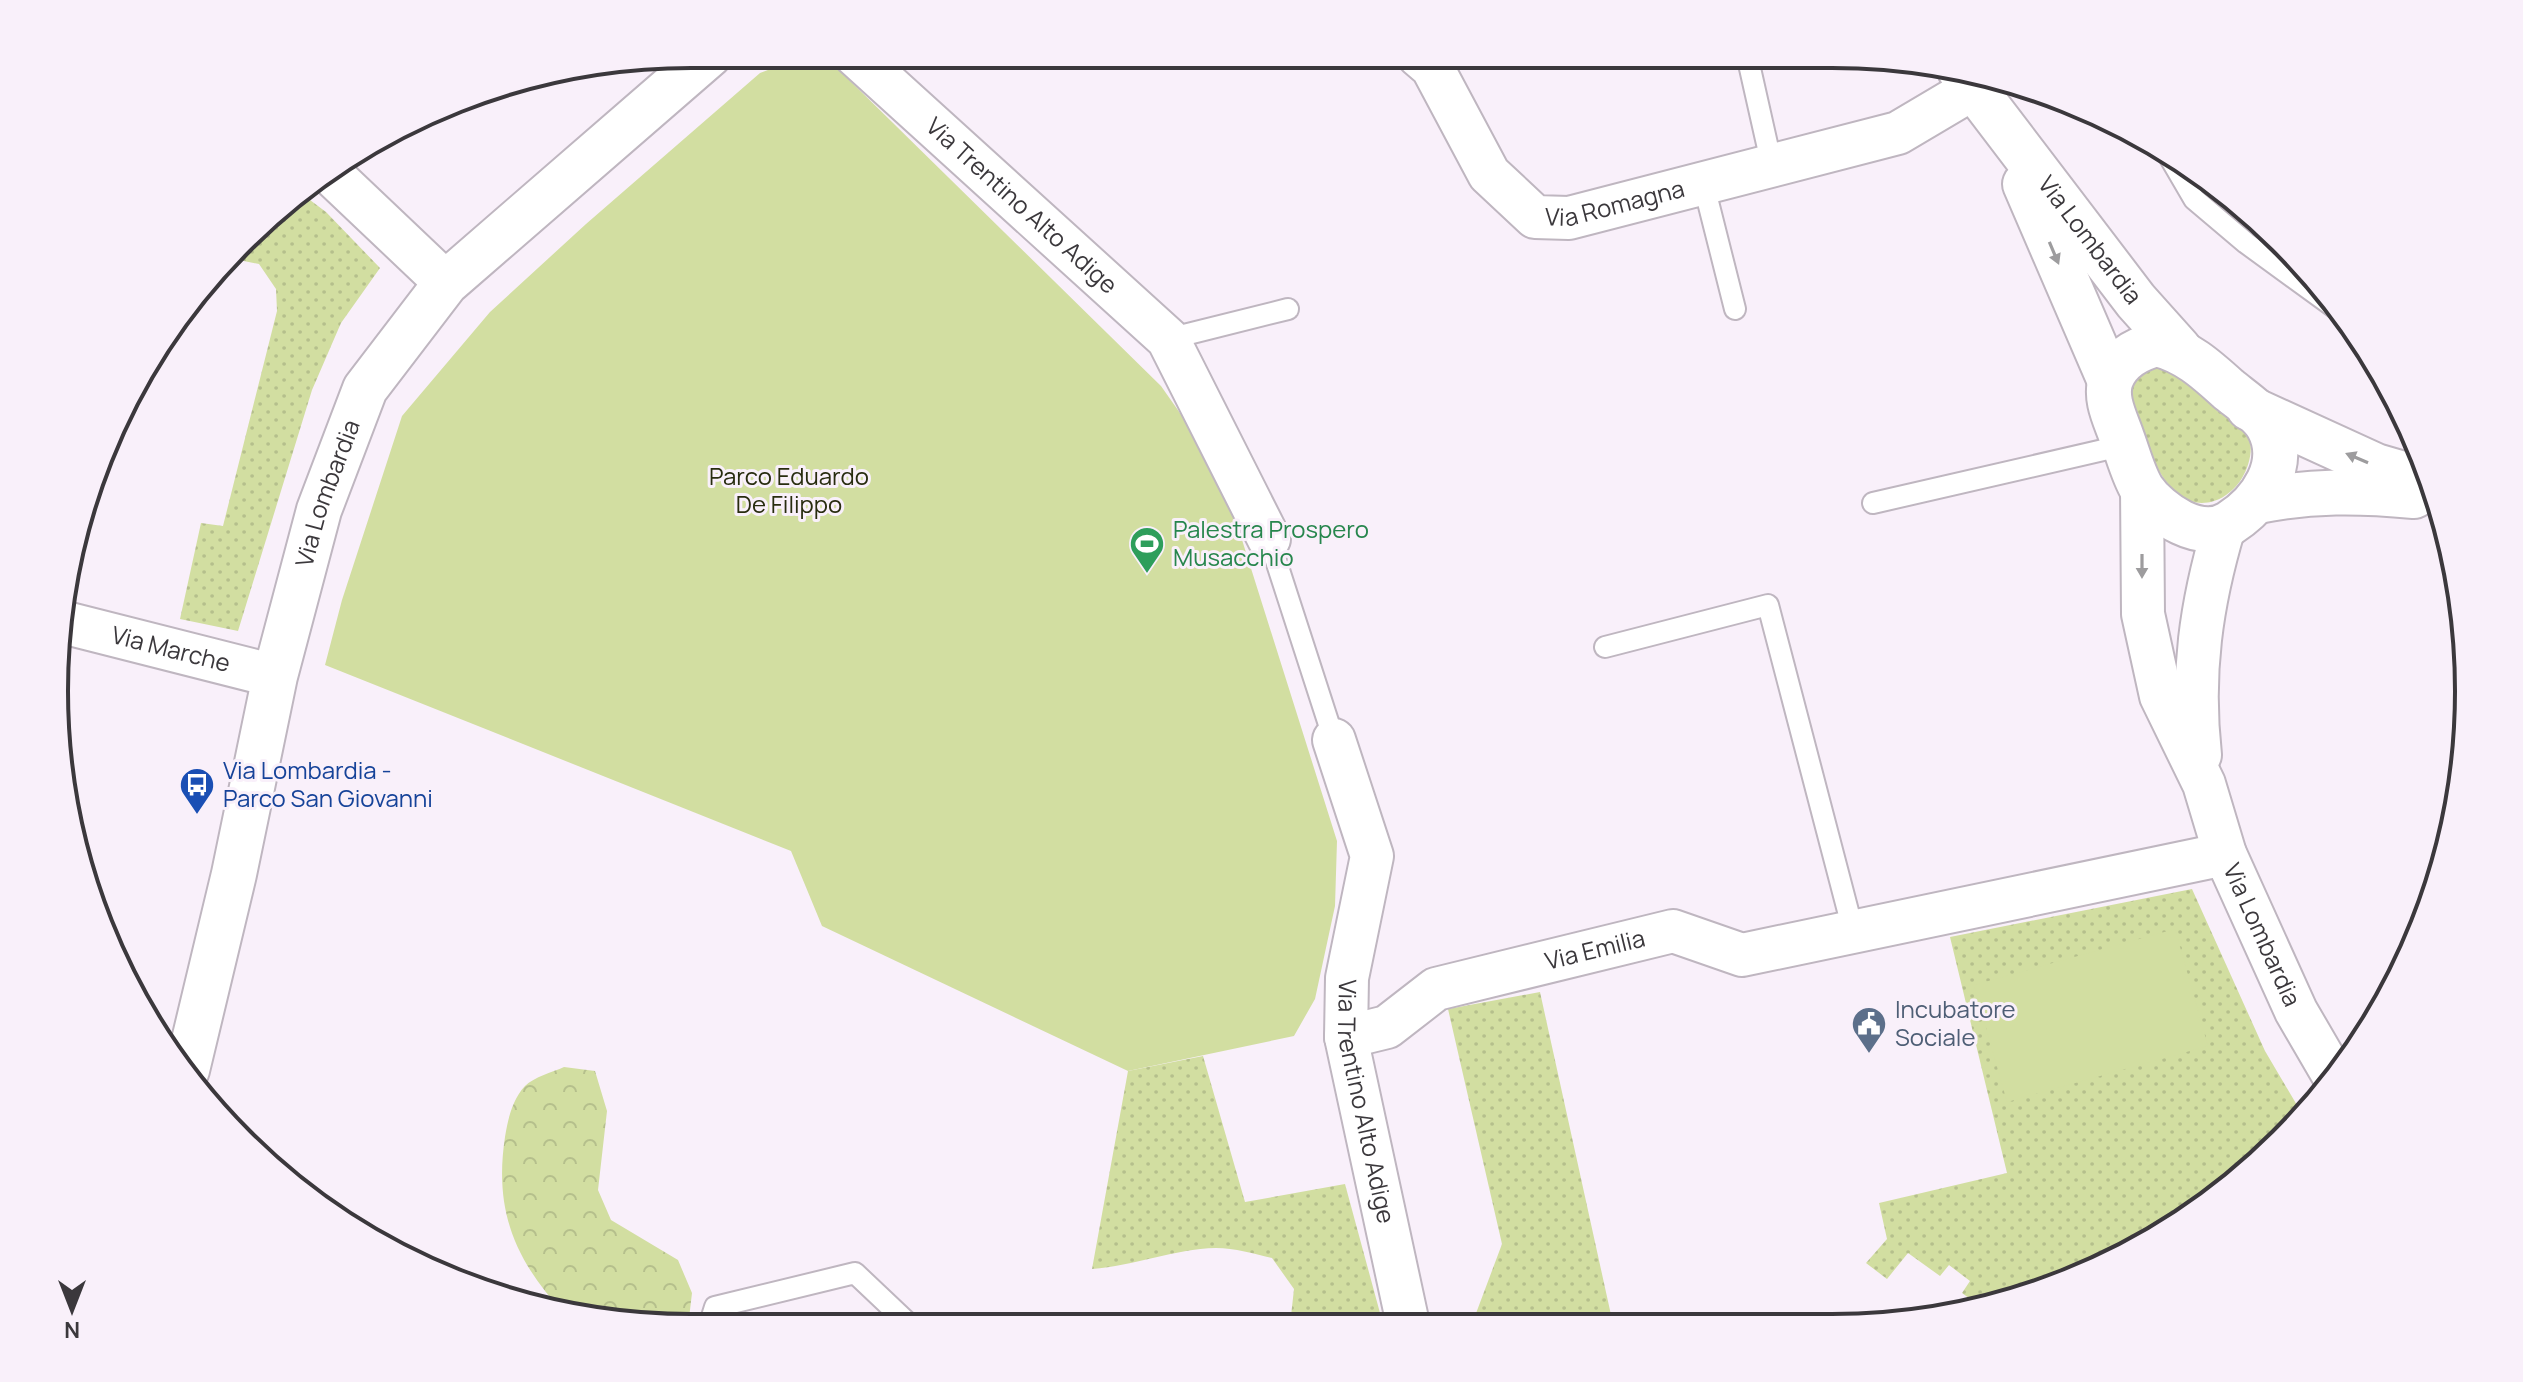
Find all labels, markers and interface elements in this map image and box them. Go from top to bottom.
street label: Via Trentino Alto Adige [919,109,1125,300]
street label: Via Lombardia [2031,168,2151,310]
street label: Via Romagna [1545,171,1688,234]
one-way arrow [2048,242,2061,265]
street label: Via Lombardia [287,414,367,570]
one-way arrow [2345,451,2368,464]
park label: Parco Eduardo De Filippo [709,459,869,520]
place label: Palestra Prospero Musacchio [1173,512,1369,573]
sports icon: Palestra Prospero Musacchio [1128,525,1166,575]
one-way arrow [2136,554,2148,579]
street label: Via Marche [108,617,234,679]
place label: Via Lombardia - Parco San Giovanni [223,753,433,814]
bus stop icon: Via Lombardia - Parco San Giovanni [178,766,216,816]
street label: Via Lombardia [2216,858,2310,1011]
street label: Via Emilia [1541,920,1648,977]
street label: Via Trentino Alto Adige [1331,979,1404,1226]
place label: Incubatore Sociale [1895,992,2016,1053]
public building icon: Incubatore Sociale [1850,1005,1888,1055]
north arrow [32,1270,112,1350]
text: N [64,1315,80,1345]

